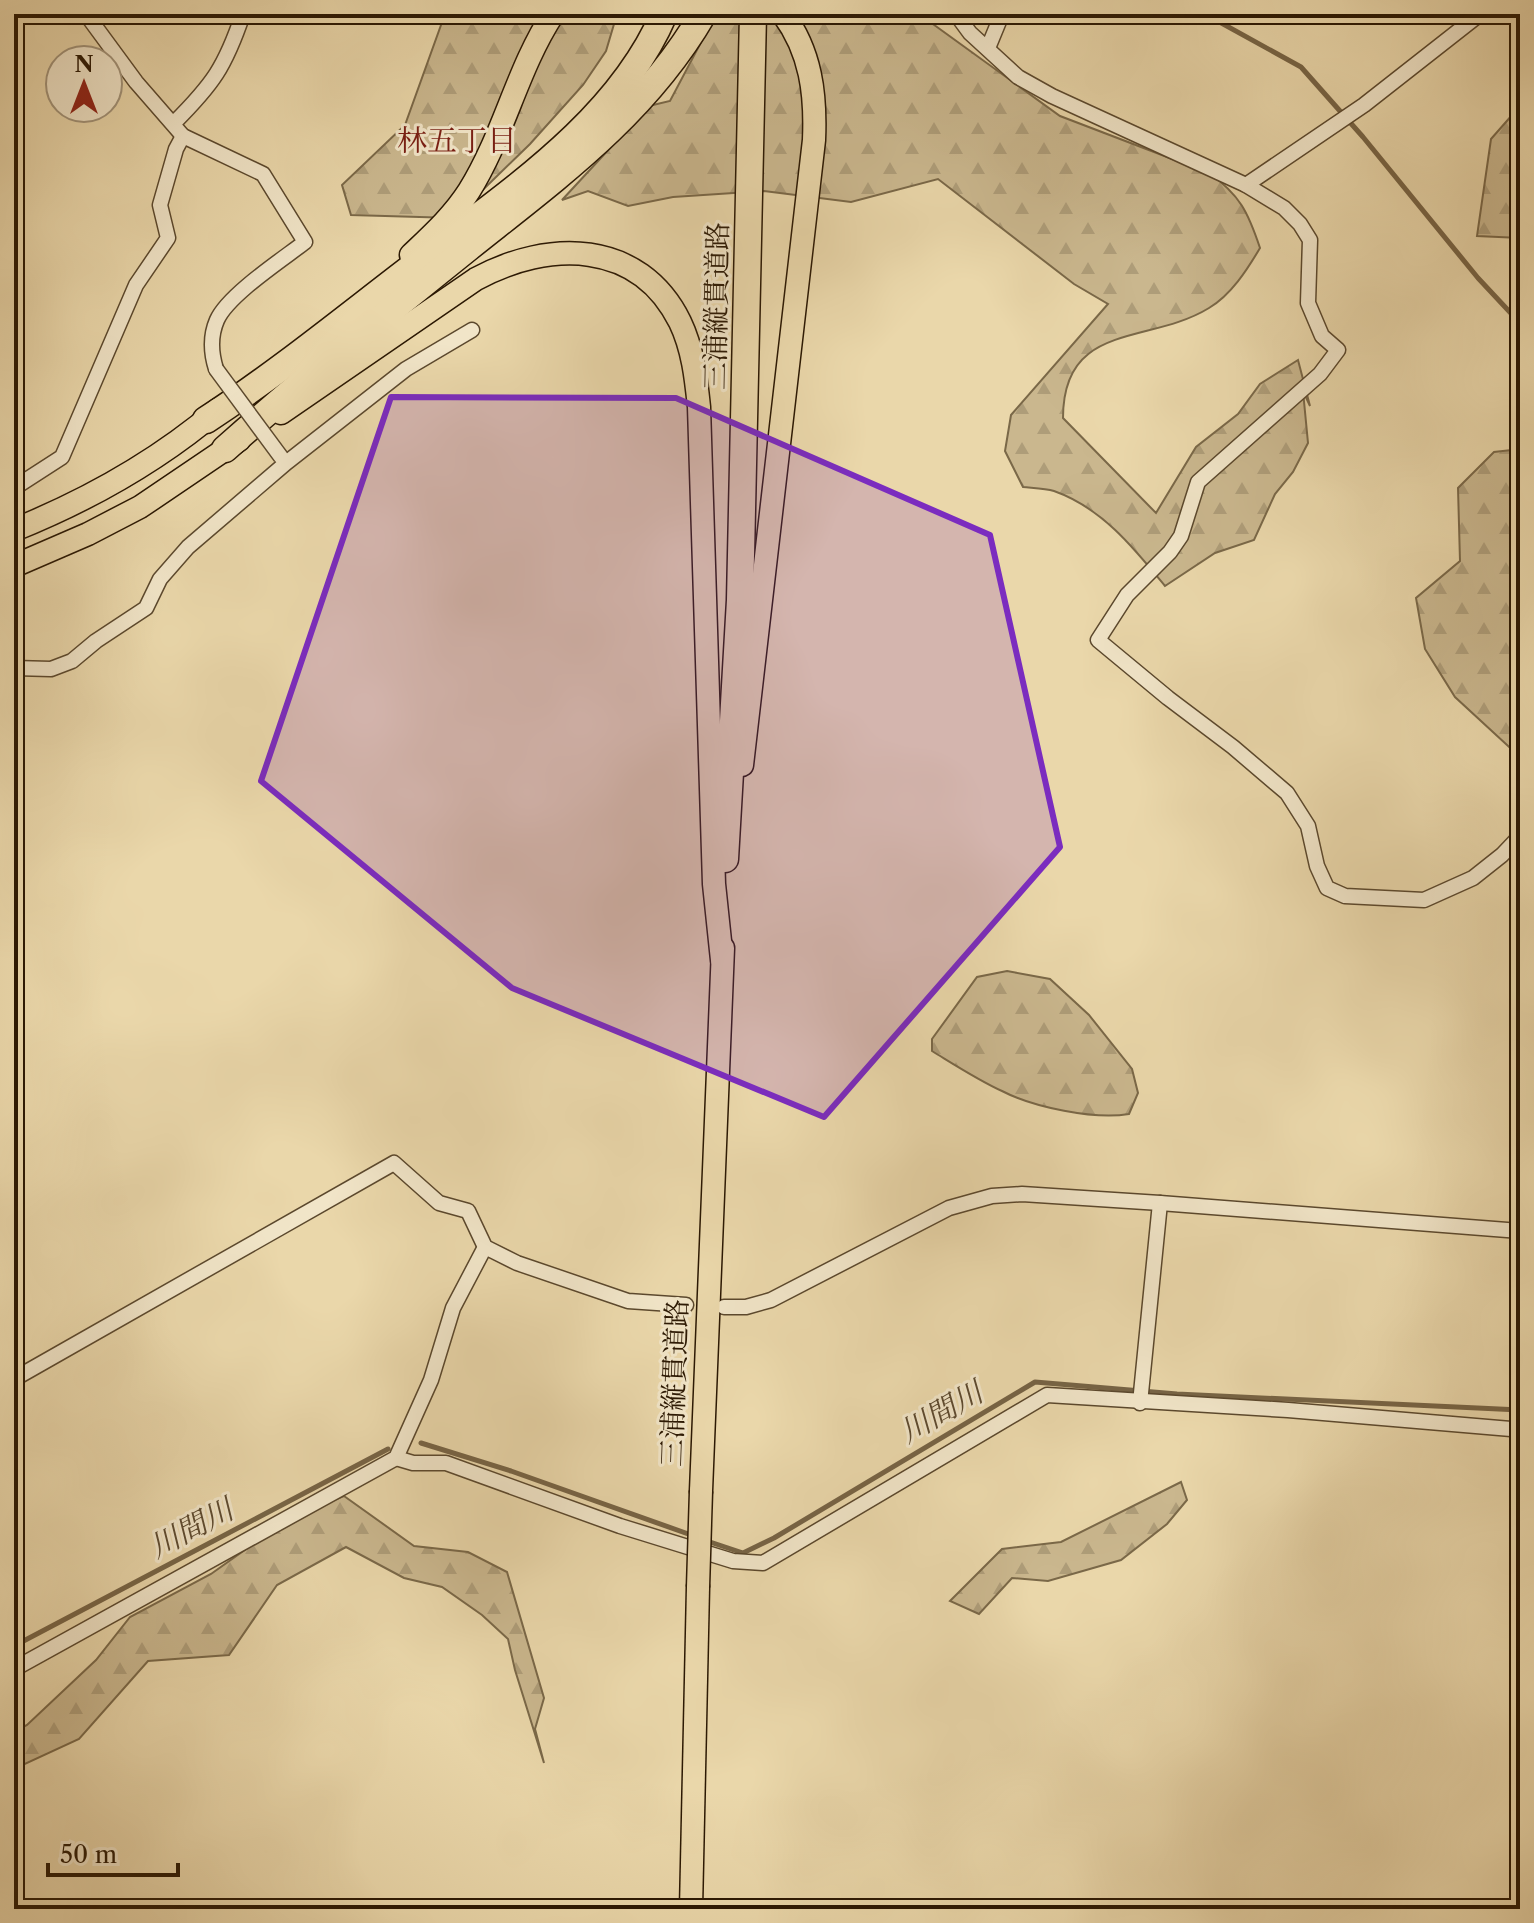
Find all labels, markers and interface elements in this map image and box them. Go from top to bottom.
north arrow [44,44,124,124]
text: N [74,51,94,78]
district label: 林五丁目 [397,122,517,159]
street label: 三浦縦貫道路 [698,222,734,390]
street label: 三浦縦貫道路 [654,1298,694,1468]
water label: 川間川 [893,1372,992,1451]
water label: 川間川 [143,1489,242,1565]
scale bar [48,1827,178,1877]
text: 50 m [60,1840,117,1869]

